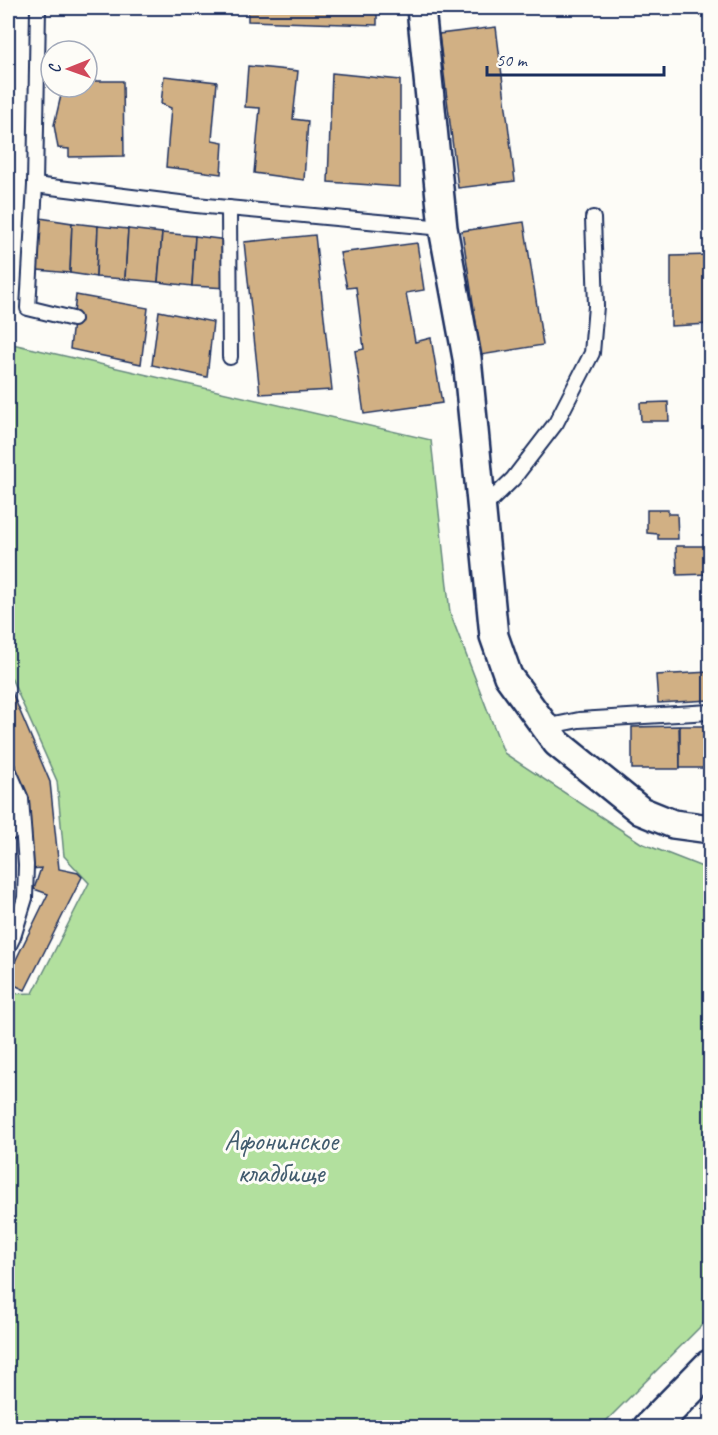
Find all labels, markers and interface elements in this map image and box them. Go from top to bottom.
north arrow [39,39,99,99]
scale bar [487,39,664,77]
text: 50 m [496,49,529,71]
text: С [45,63,65,73]
park label: Афонинское кладбище [224,1123,340,1190]

